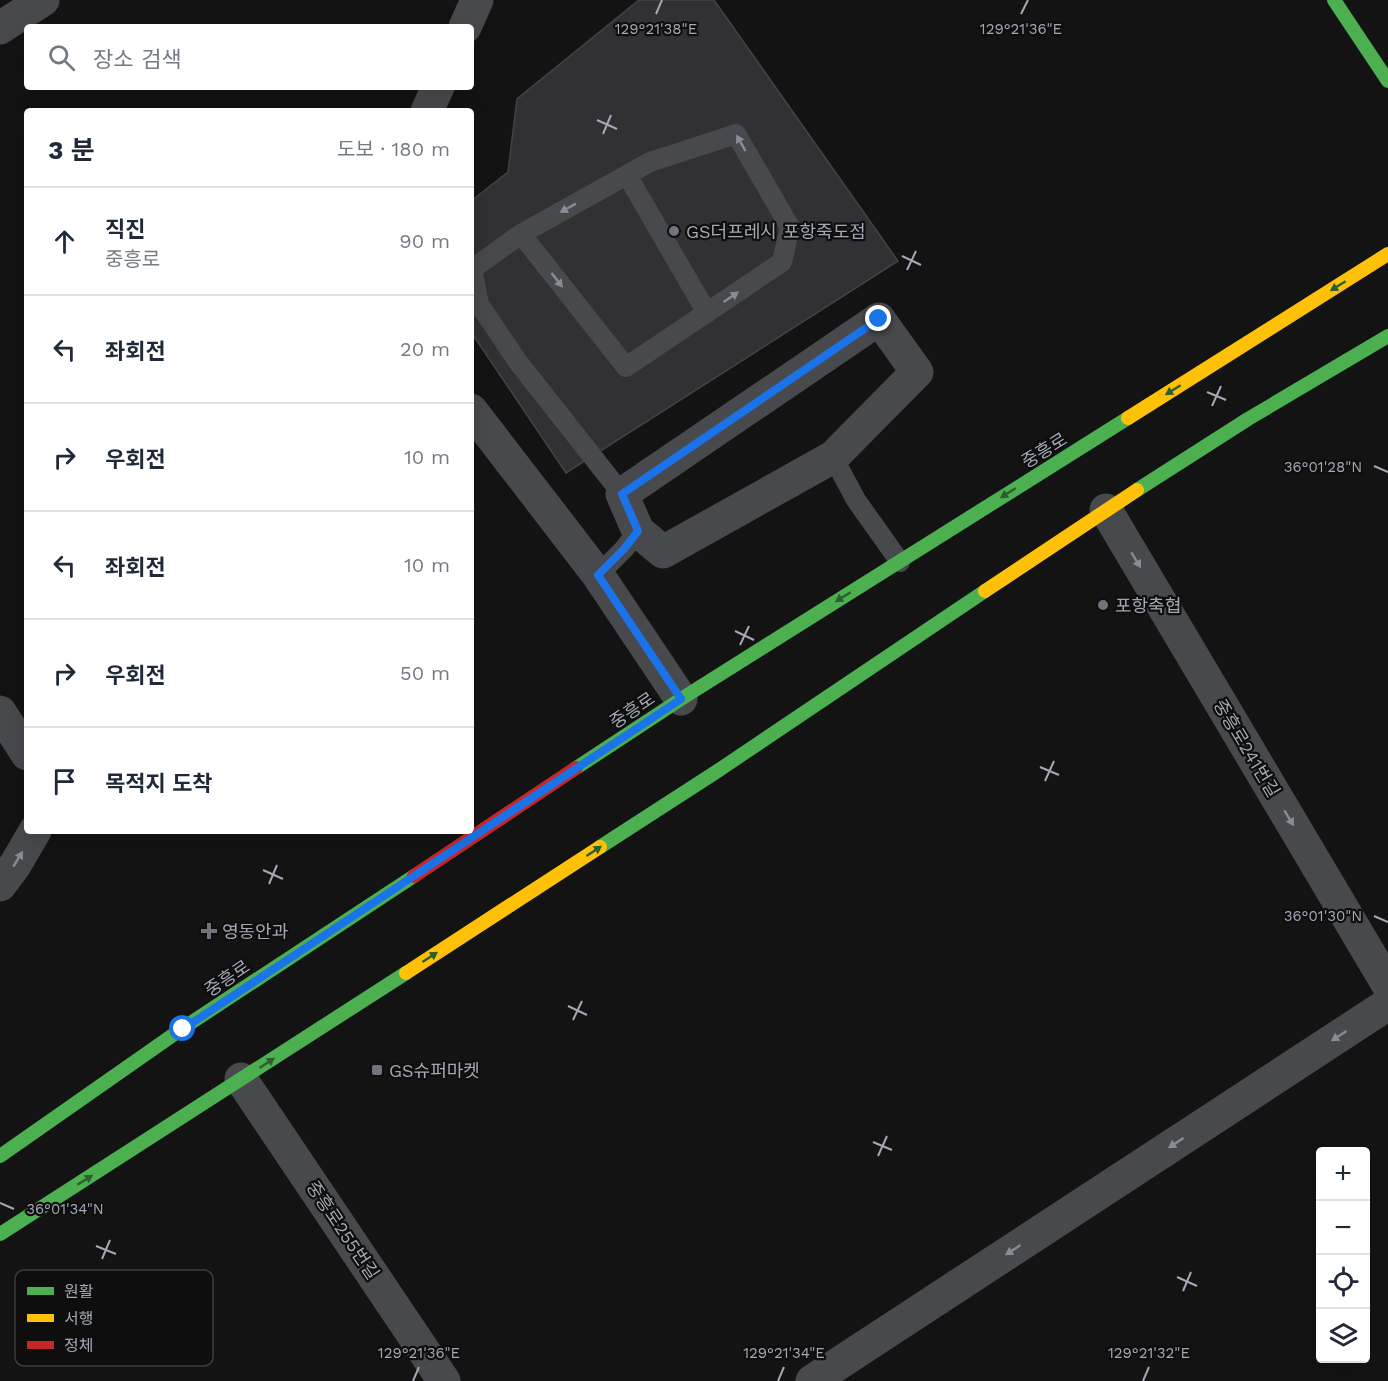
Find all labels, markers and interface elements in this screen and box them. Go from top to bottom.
text: 129°21'38"E [615,20,697,38]
text: 129°21'36"E [980,20,1062,38]
search box [24,24,474,90]
icon: search [45,41,78,74]
text: 장소 검색 [93,47,181,72]
one-way arrow [736,134,746,151]
text: 3 분 [48,135,95,165]
text: 도보 · 180 m [337,137,450,161]
one-way arrow [559,203,576,213]
text: 직진 [105,217,145,242]
place label: GS더프레시 포항죽도점 [686,221,866,242]
marker: GS더프레시 포항죽도점 [667,224,681,238]
icon: ahead [48,225,81,258]
text: 90 m [399,229,450,253]
text: 중흥로 [105,247,160,271]
one-way arrow [551,272,564,288]
one-way arrow [1330,280,1347,291]
one-way arrow [722,291,738,303]
route end [865,305,891,331]
icon: left [48,333,81,366]
text: 20 m [400,337,450,361]
text: 좌회전 [105,339,166,364]
one-way arrow [1165,384,1182,395]
street label: 중흥로 [1017,428,1071,472]
icon: right [48,441,81,474]
text: 10 m [404,445,450,469]
text: 우회전 [105,447,166,472]
text: 36°01'28"N [1284,458,1362,476]
one-way arrow [1000,488,1017,499]
icon: left [48,549,81,582]
one-way arrow [1131,552,1141,569]
text: 10 m [404,553,450,577]
text: 좌회전 [105,555,166,580]
one-way arrow [835,592,851,603]
place label: 포항축협 [1115,595,1181,616]
marker: 포항축협 [1096,598,1110,612]
icon: right [48,657,81,690]
text: 50 m [400,661,450,685]
text: 우회전 [105,663,166,688]
street label: 중흥로 [606,687,658,733]
street label: 중흥로241번길 [1210,695,1284,801]
icon: arrive [48,765,81,798]
text: 목적지 도착 [105,771,213,796]
one-way arrow [1284,810,1294,827]
one-way arrow [586,846,602,857]
one-way arrow [13,851,24,867]
text: 36°01'30"N [1284,907,1362,925]
place label: 영동안과 [222,921,289,942]
marker: 영동안과 [200,922,218,940]
one-way arrow [422,952,438,963]
street label: 중흥로 [201,955,253,1001]
route start [169,1015,195,1041]
one-way arrow [1331,1031,1347,1042]
one-way arrow [258,1057,274,1069]
place label: GS슈퍼마켓 [389,1060,480,1081]
marker: GS슈퍼마켓 [370,1063,384,1077]
one-way arrow [1168,1137,1184,1148]
map controls [1316,1147,1370,1363]
button: + [1316,1147,1370,1201]
one-way arrow [77,1174,93,1185]
street label: 중흥로255번길 [302,1177,384,1283]
text: 36°01'34"N [26,1200,104,1218]
button: − [1316,1201,1370,1255]
one-way arrow [1004,1244,1021,1255]
button: locate [1316,1255,1370,1309]
legend [15,1270,213,1366]
text: 원활 [64,1282,94,1301]
text: 서행 [64,1309,93,1328]
button: layers [1316,1309,1370,1363]
text: 정체 [64,1336,93,1355]
text: 129°21'36"E [378,1344,460,1362]
text: 129°21'34"E [743,1344,825,1362]
text: 129°21'32"E [1108,1344,1190,1362]

